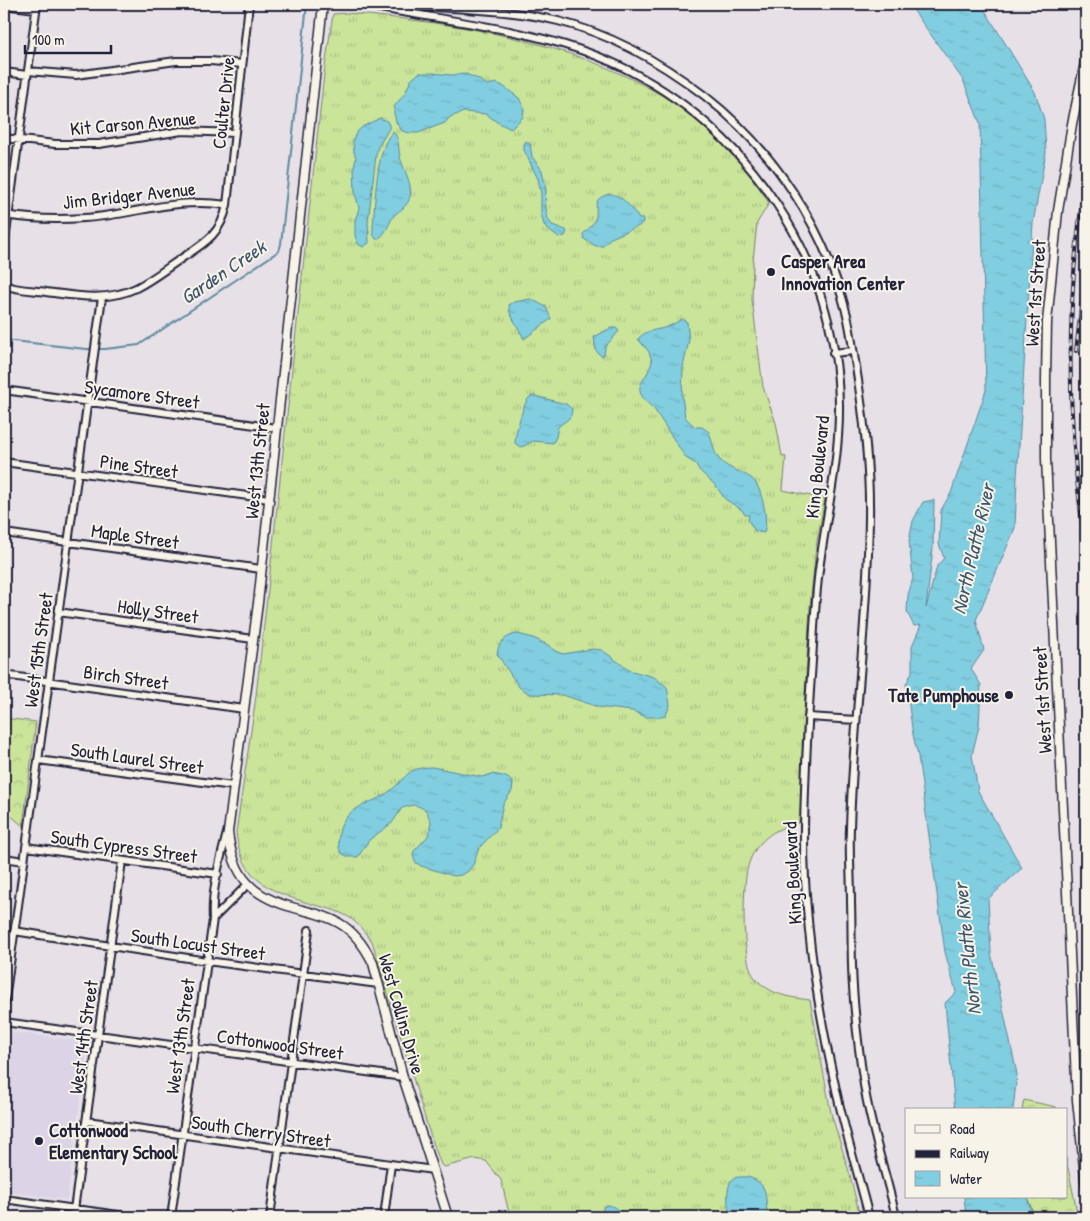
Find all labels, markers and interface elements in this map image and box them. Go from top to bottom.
scale bar [25,22,111,54]
text: 100 m [32,29,65,50]
street label: Coulter Drive [205,55,241,150]
street label: Kit Carson Avenue [69,105,198,141]
street label: Jim Bridger Avenue [61,175,197,215]
water label: Garden Creek [175,232,272,310]
street label: West 1st Street [1018,238,1052,347]
place label: Casper Area Innovation Center [781,248,905,296]
marker: Casper Area Innovation Center [765,266,777,278]
street label: Sycamore Street [83,373,202,415]
street label: West 13th Street [238,401,276,520]
street label: King Boulevard [799,414,835,520]
street label: Pine Street [98,448,180,484]
water label: North Platte River [944,479,1001,617]
street label: Maple Street [90,517,181,555]
street label: West 15th Street [17,591,59,709]
street label: Holly Street [116,592,201,630]
street label: West 1st Street [1026,646,1058,754]
street label: Birch Street [82,658,170,696]
place label: Tate Pumphouse [887,682,999,709]
marker: Tate Pumphouse [1003,689,1015,701]
street label: South Laurel Street [69,736,205,780]
street label: King Boulevard [776,820,808,925]
street label: South Cypress Street [49,823,199,869]
water label: North Platte River [946,879,987,1016]
street label: South Locust Street [129,922,267,966]
street label: West Collins Drive [372,951,432,1078]
street label: West 13th Street [159,976,201,1095]
street label: West 14th Street [62,978,104,1096]
street label: Cottonwood Street [215,1022,345,1066]
street label: South Cherry Street [190,1108,333,1154]
legend [905,1108,1068,1198]
place label: Cottonwood Elementary School [49,1117,178,1166]
text: Road [950,1118,975,1139]
marker: Cottonwood Elementary School [33,1135,45,1147]
text: Railway [950,1142,989,1163]
text: Water [950,1168,982,1189]

